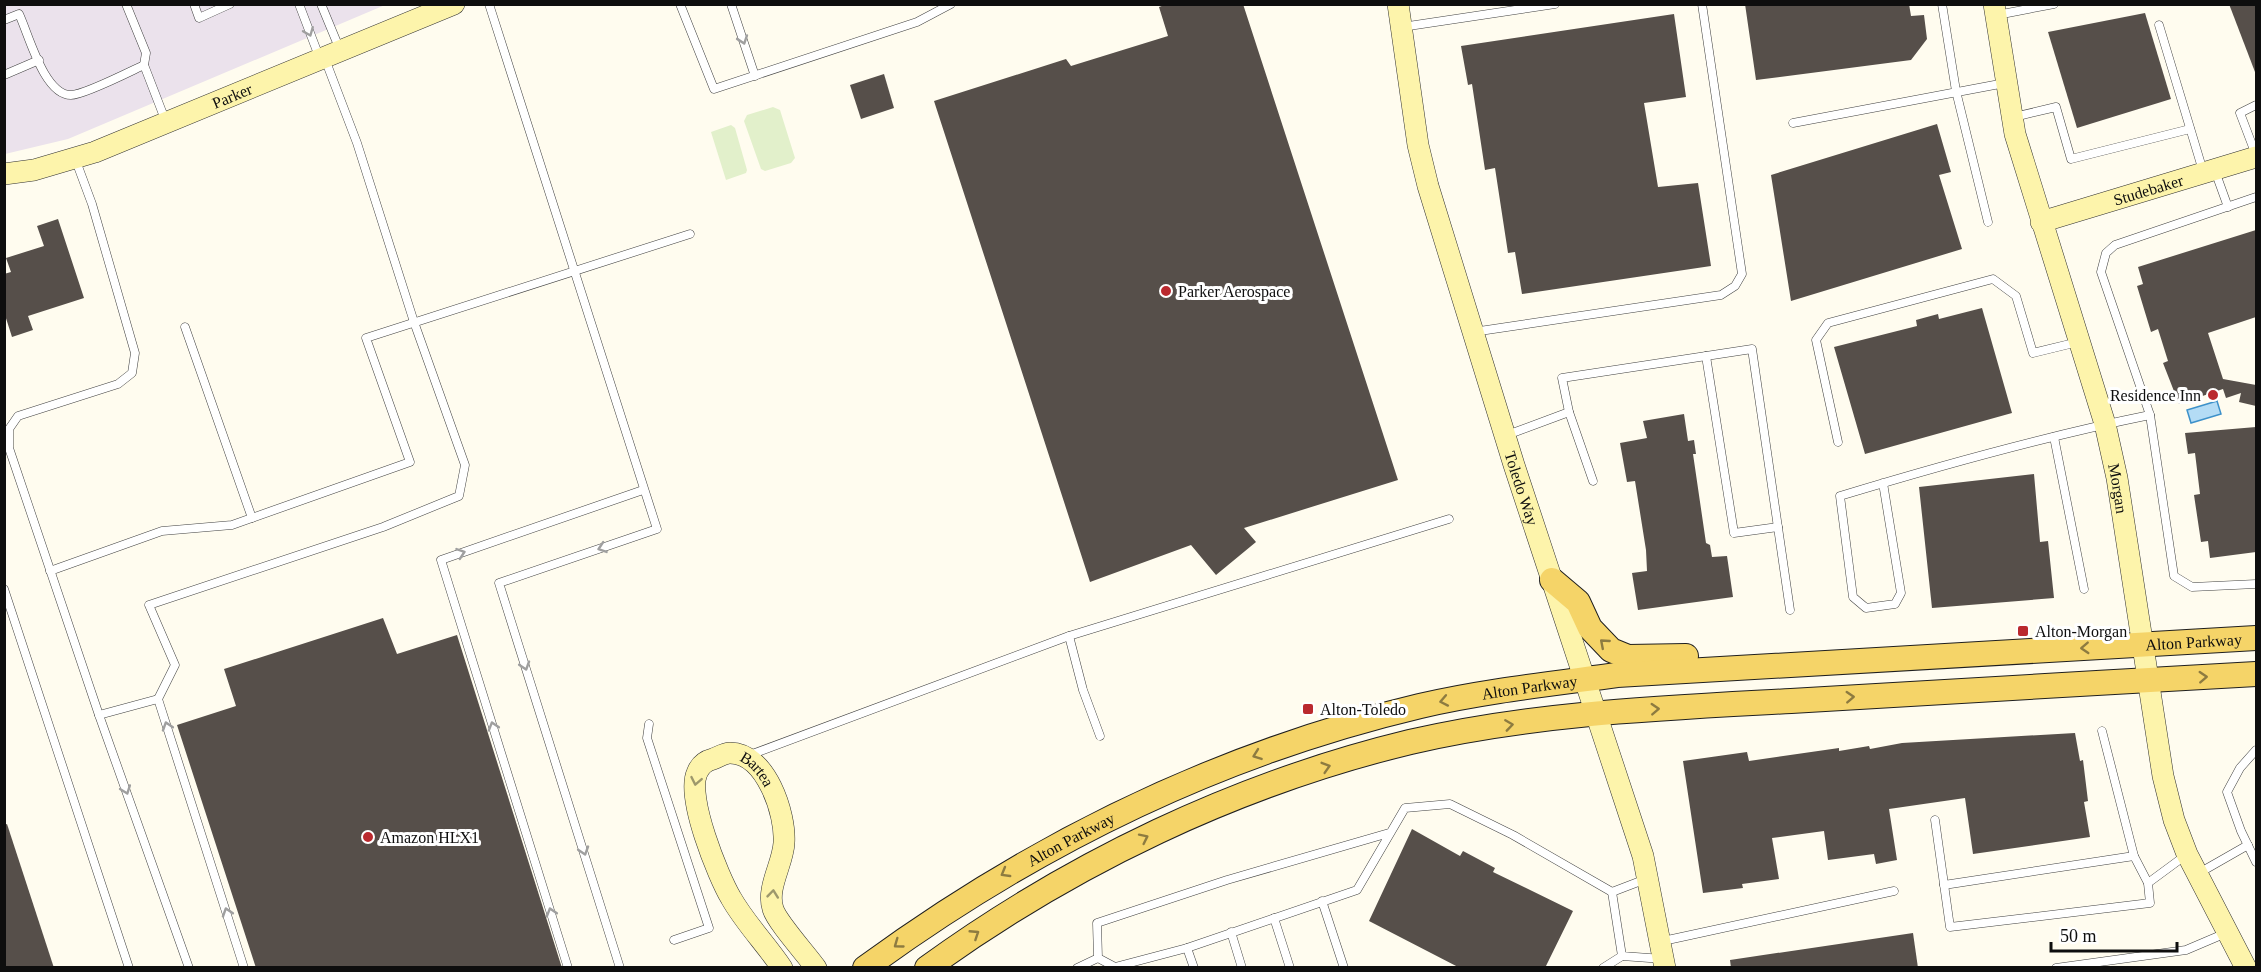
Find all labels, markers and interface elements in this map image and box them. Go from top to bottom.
one-way arrow [302,26,314,37]
one-way arrow [736,34,748,45]
street label: Parker [209,79,255,111]
street label: Studebaker [2111,171,2186,208]
place label: Parker Aerospace [1178,283,1290,301]
marker: Parker Aerospace [1159,284,1173,298]
place label: Residence Inn [2110,387,2201,404]
marker: Residence Inn [2206,388,2220,402]
street label: Toledo Way [1502,449,1542,528]
street label: Morgan [2105,462,2131,514]
one-way arrow [597,541,608,554]
one-way arrow [455,547,466,560]
place label: Alton-Morgan [2035,623,2127,641]
marker: Alton-Morgan [2016,624,2030,638]
street label: Alton Parkway [2145,630,2242,653]
one-way arrow [1600,639,1611,650]
one-way arrow [2081,641,2090,654]
one-way arrow [518,660,530,671]
one-way arrow [2198,670,2207,683]
street label: Alton Parkway [1480,672,1578,702]
one-way arrow [1846,691,1855,704]
one-way arrow [1439,694,1449,707]
place label: Alton-Toledo [1320,701,1406,718]
marker: Alton-Toledo [1301,702,1315,716]
one-way arrow [1651,702,1660,715]
one-way arrow [1504,719,1514,731]
one-way arrow [162,721,174,732]
one-way arrow [488,721,500,732]
street label: Bartea [738,748,778,789]
one-way arrow [1252,748,1263,761]
one-way arrow [1320,762,1331,774]
one-way arrow [690,776,703,786]
one-way arrow [118,784,131,795]
street label: Alton Parkway [1024,809,1118,869]
place label: Amazon HLX1 [380,829,479,846]
marker: Amazon HLX1 [361,830,375,844]
one-way arrow [1138,834,1149,845]
one-way arrow [576,845,589,856]
one-way arrow [1001,866,1011,878]
one-way arrow [766,890,779,899]
one-way arrow [221,907,234,918]
one-way arrow [546,907,558,918]
scale bar [2051,915,2177,953]
text: 50 m [2060,926,2097,946]
one-way arrow [968,930,979,941]
one-way arrow [893,937,904,948]

